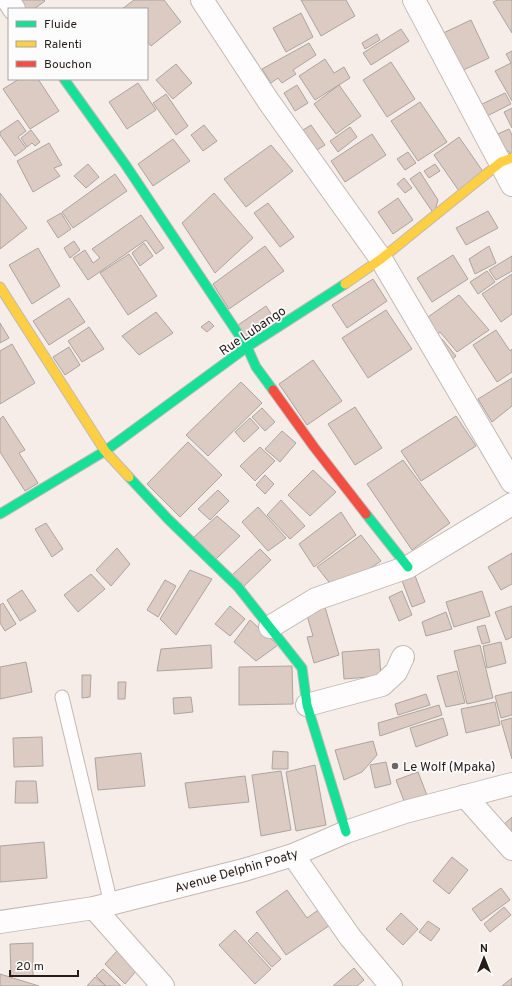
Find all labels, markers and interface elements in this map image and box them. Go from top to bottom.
legend [8,8,148,80]
text: Fluide [44,17,77,33]
text: Ralenti [44,37,82,53]
text: Bouchon [44,57,92,73]
street label: Rue Lubango [217,304,289,360]
place label: Le Wolf (Mpaka) [403,760,496,776]
marker: Le Wolf (Mpaka) [390,761,400,771]
street label: Avenue Delphin Poaty [173,847,300,897]
north arrow [464,938,504,978]
text: N [480,942,488,956]
scale bar [10,952,78,978]
text: 20 m [16,959,44,975]

